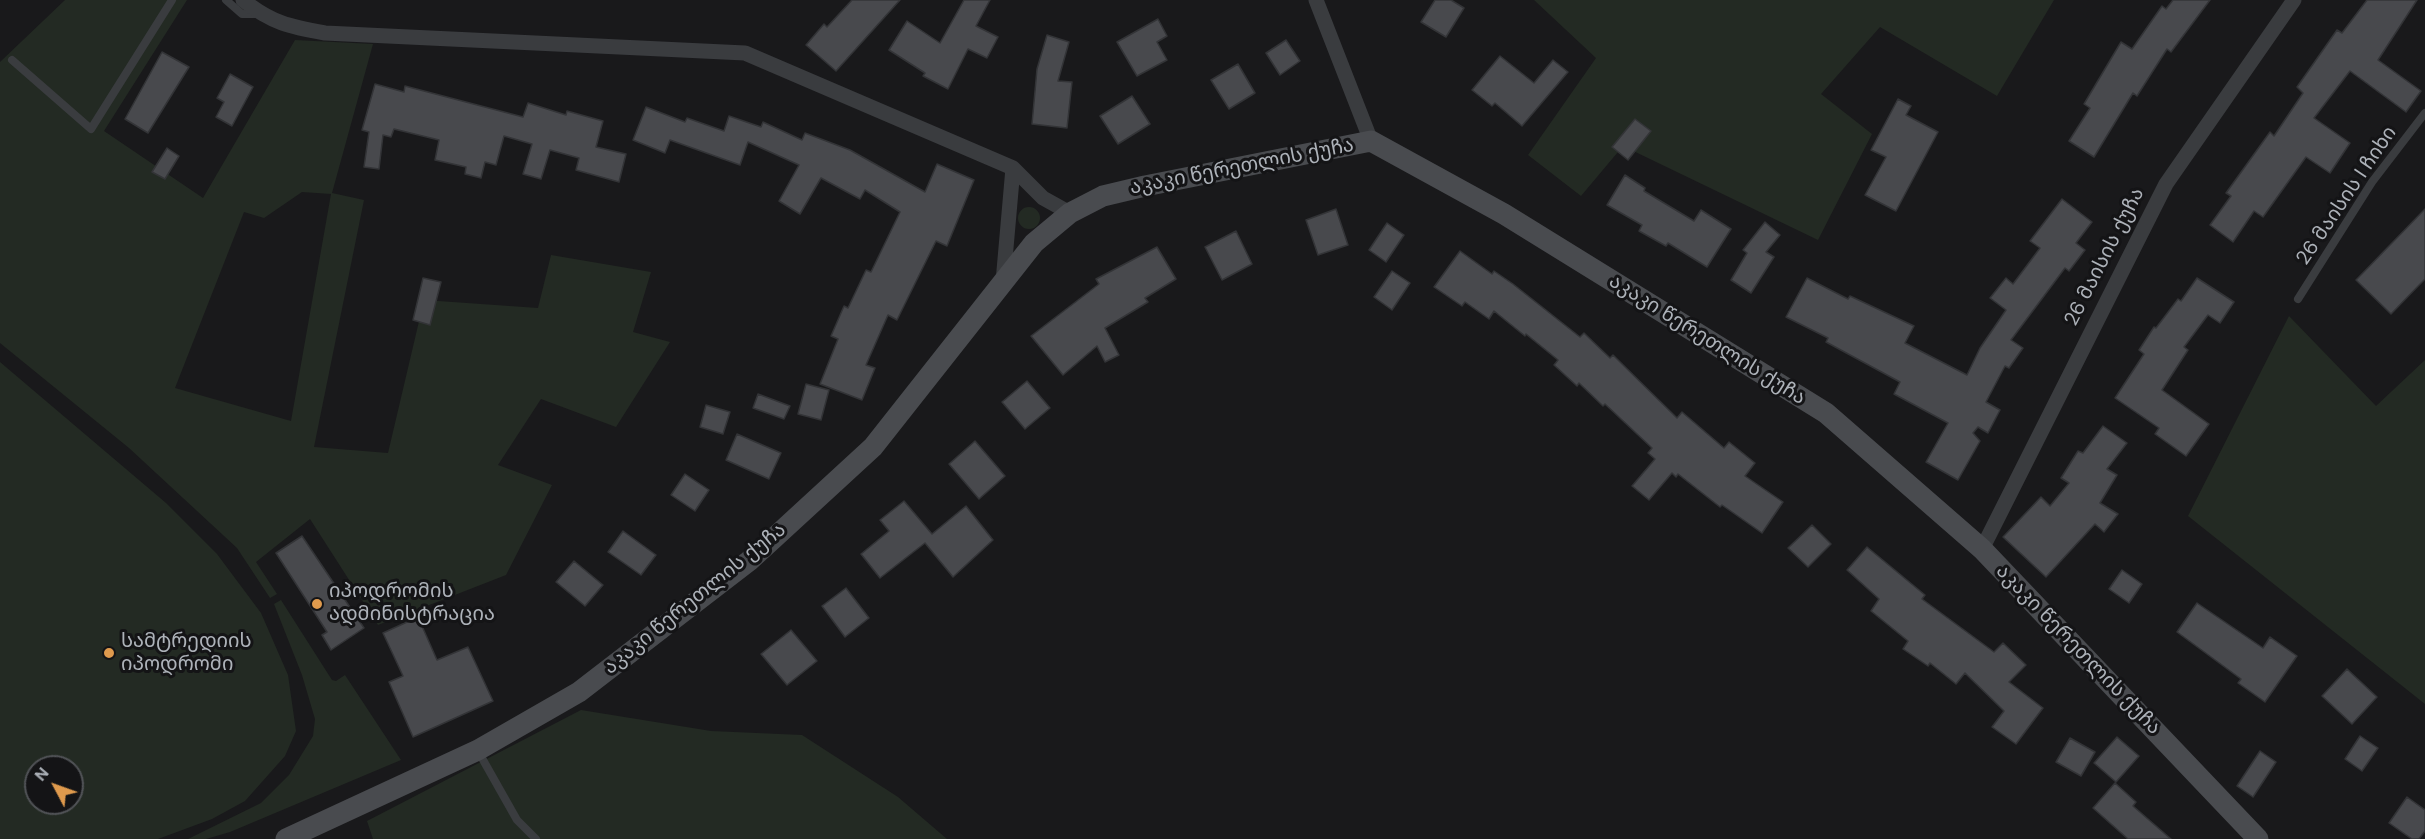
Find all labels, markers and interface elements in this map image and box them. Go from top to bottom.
street label: 26 მაისის I ჩიხი [2292,122,2402,270]
street label: აკაკი წერეთლის ქუჩა [1128,134,1356,200]
street label: 26 მაისის ქუჩა [2060,184,2150,330]
street label: აკაკი წერეთლის ქუჩა [1604,270,1810,410]
street label: აკაკი წერეთლის ქუჩა [599,518,791,680]
street label: აკაკი წერეთლის ქუჩა [1990,560,2166,740]
place label: იპოდრომის ადმინისტრაცია [329,580,495,627]
marker: იპოდრომის ადმინისტრაცია [310,597,324,611]
place label: სამტრედიის იპოდრომი [121,630,252,677]
marker: სამტრედიის იპოდრომი [102,646,116,660]
north arrow [24,755,84,815]
text: N [30,763,53,785]

